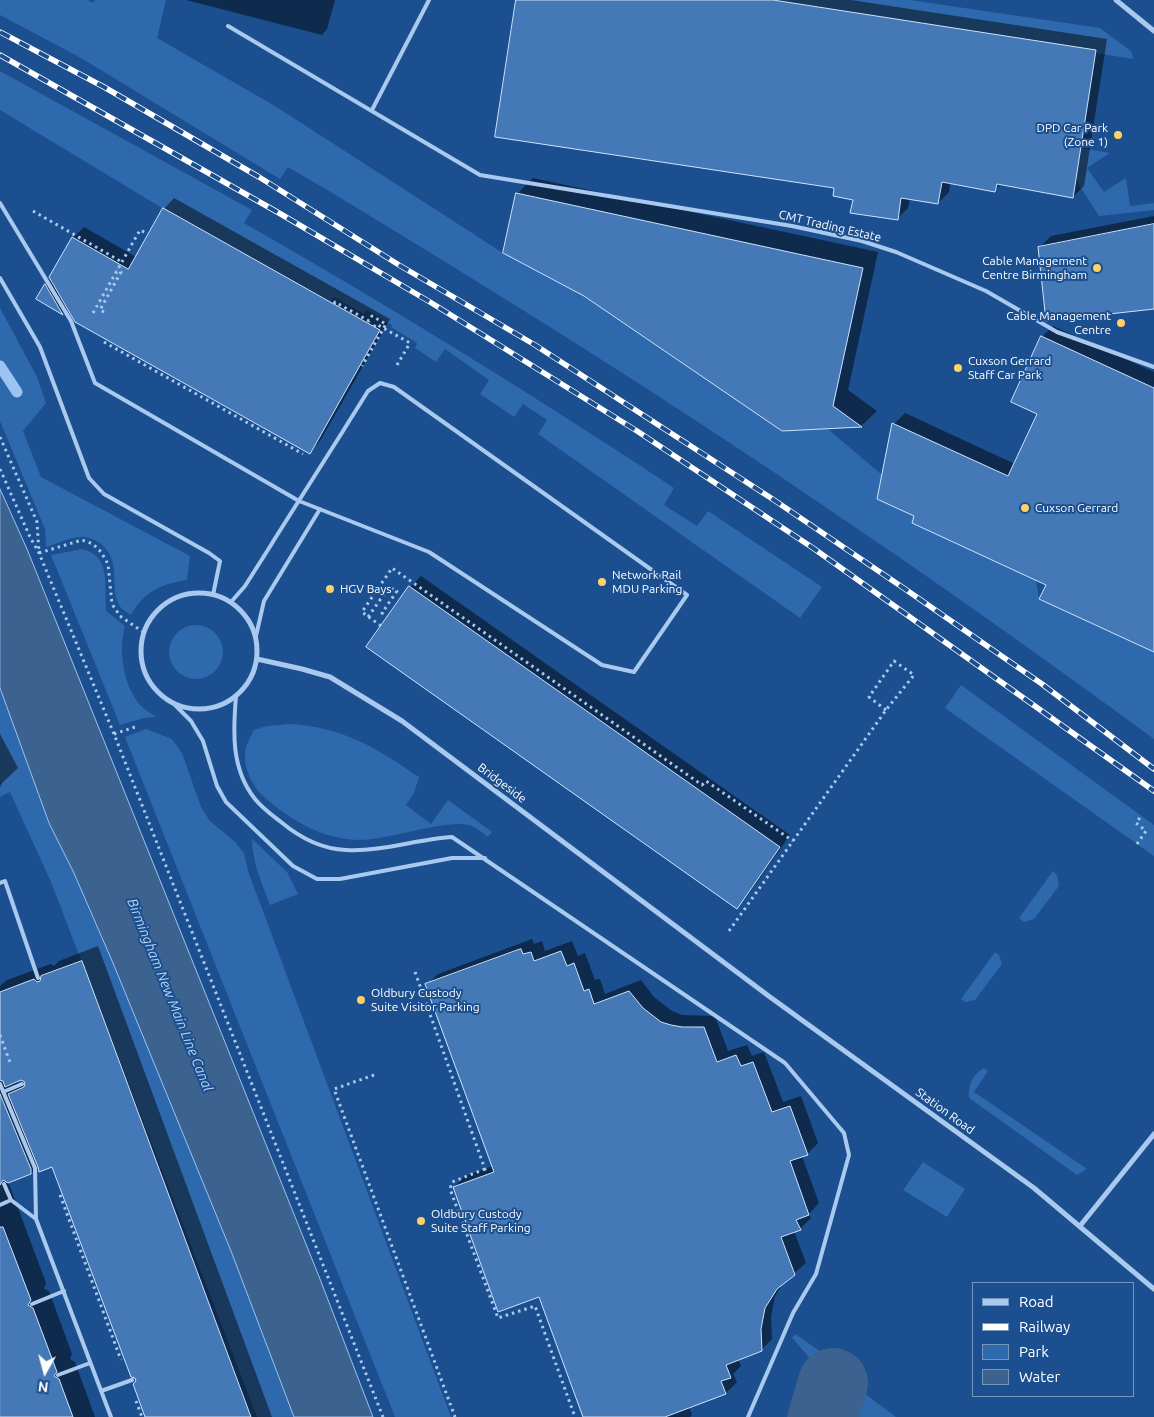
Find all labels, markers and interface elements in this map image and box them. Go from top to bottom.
place label: DPD Car Park (Zone 1) [1036,121,1108,149]
marker: DPD Car Park (Zone 1) [1112,129,1124,141]
street label: CMT Trading Estate [777,207,883,245]
place label: Cable Management Centre Birmingham [982,254,1087,282]
marker: Cable Management Centre Birmingham [1091,262,1103,274]
place label: Cable Management Centre [1006,309,1111,337]
marker: Cable Management Centre [1115,317,1127,329]
place label: Cuxson Gerrard Staff Car Park [968,354,1051,382]
marker: Cuxson Gerrard Staff Car Park [952,362,964,374]
place label: Cuxson Gerrard [1035,501,1118,515]
marker: Cuxson Gerrard [1019,502,1031,514]
place label: Network Rail MDU Parking [612,568,682,596]
marker: Network Rail MDU Parking [596,576,608,588]
place label: HGV Bays [340,582,391,596]
marker: HGV Bays [324,583,336,595]
street label: Bridgeside [475,760,529,806]
water label: Birmingham New Main Line Canal [123,896,217,1094]
place label: Oldbury Custody Suite Visitor Parking [371,986,480,1014]
marker: Oldbury Custody Suite Visitor Parking [355,994,367,1006]
street label: Station Road [913,1085,977,1137]
place label: Oldbury Custody Suite Staff Parking [431,1207,531,1235]
marker: Oldbury Custody Suite Staff Parking [415,1215,427,1227]
legend [972,1282,1134,1397]
text: Road [1019,1293,1054,1310]
text: Railway [1019,1318,1070,1335]
text: Park [1019,1343,1049,1360]
north arrow [20,1347,70,1397]
text: Water [1019,1368,1060,1385]
text: N [37,1378,49,1395]

